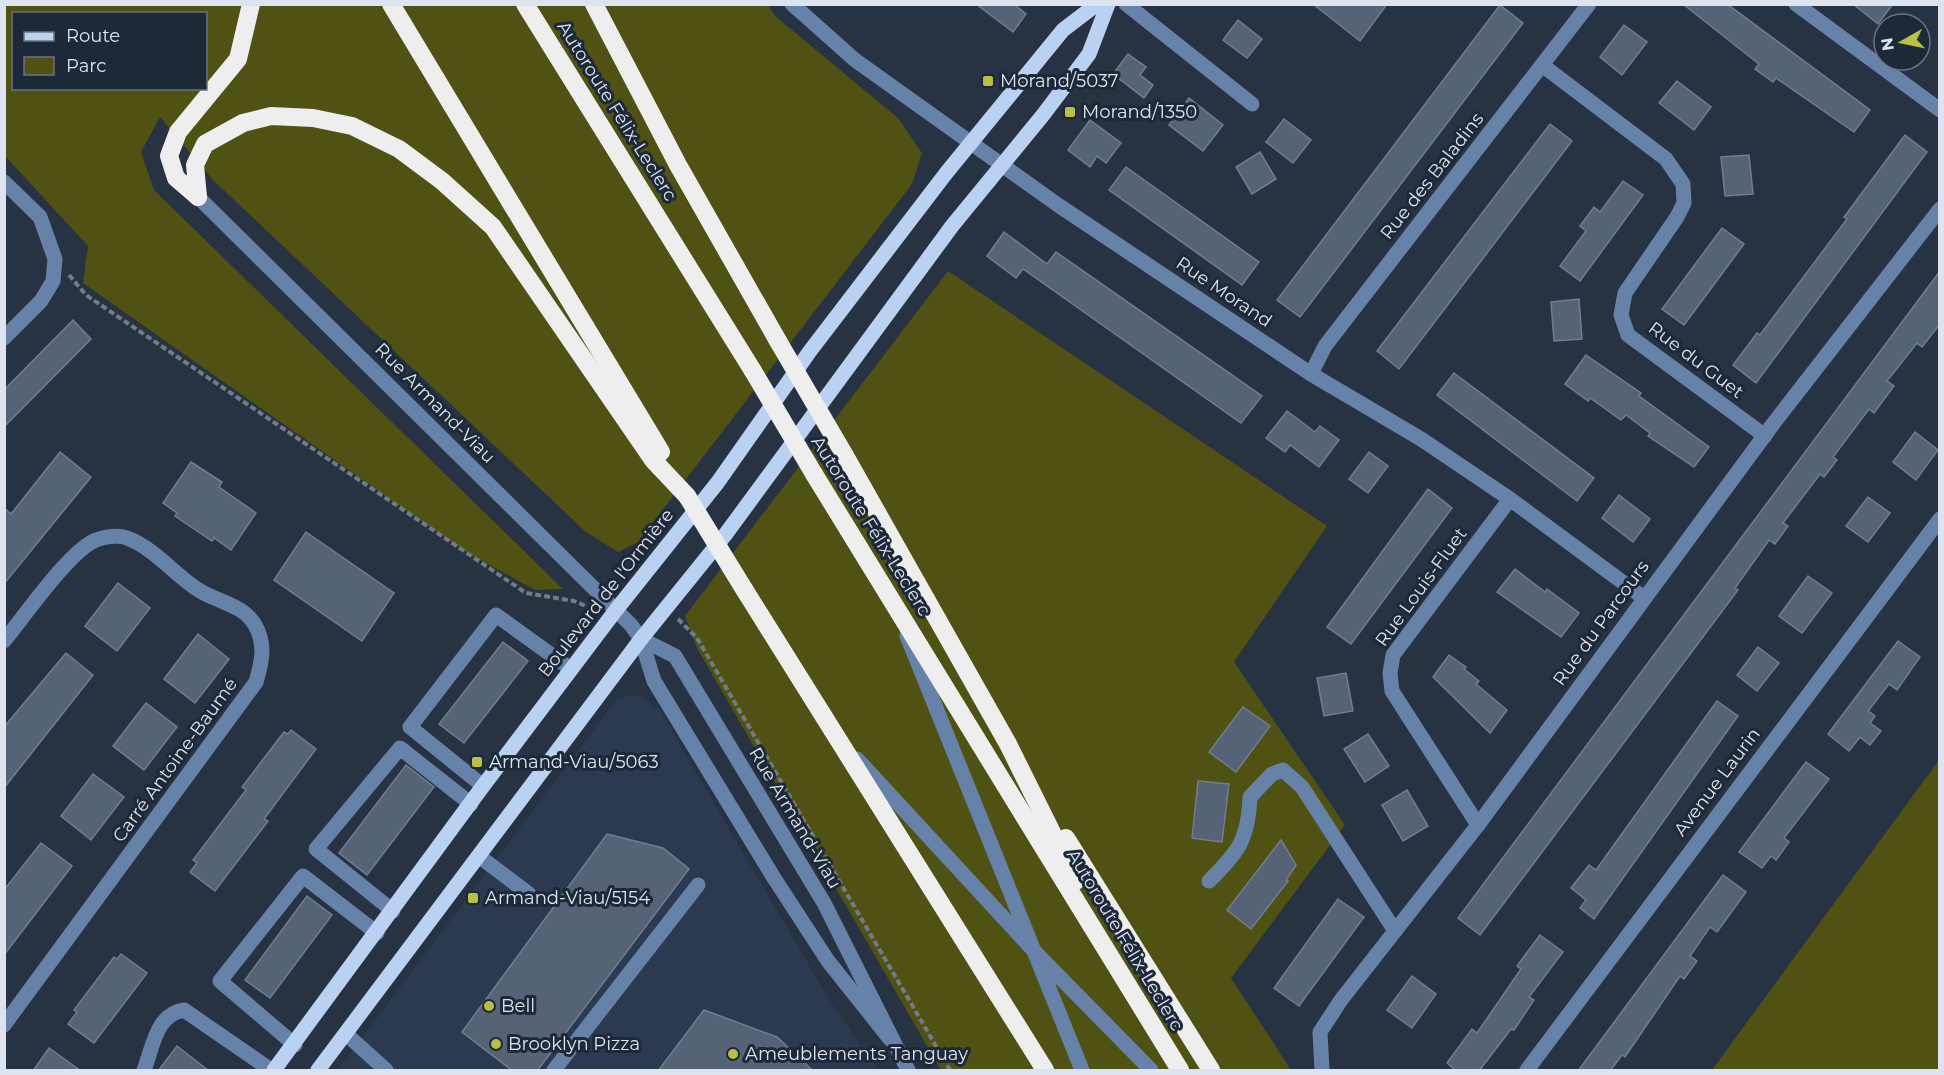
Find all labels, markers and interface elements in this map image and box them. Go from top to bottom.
legend [12,12,207,90]
north arrow [1872,12,1932,72]
street label: Autoroute Félix-Leclerc [553,17,681,205]
text: Route [66,25,120,47]
text: N [1877,36,1898,52]
text: Parc [66,55,106,77]
place label: Morand/5037 [1000,70,1118,92]
marker: Morand/5037 [981,74,995,88]
place label: Morand/1350 [1082,101,1197,123]
marker: Morand/1350 [1063,105,1077,119]
street label: Rue des Baladins [1376,108,1488,244]
street label: Rue Morand [1172,252,1276,332]
street label: Rue du Guet [1644,317,1748,403]
street label: Rue Armand-Viau [370,338,500,468]
street label: Autoroute Félix-Leclerc [807,432,935,620]
street label: Boulevard de l'Ormière [534,504,679,681]
street label: Rue Louis-Fluet [1370,523,1472,651]
street label: Rue du Parcours [1548,556,1654,690]
street label: Carré Antoine-Baumé [108,674,242,846]
street label: Avenue Laurin [1669,723,1765,841]
street label: Rue Armand-Viau [744,743,846,893]
place label: Armand-Viau/5063 [489,751,659,773]
marker: Armand-Viau/5063 [470,755,484,769]
street label: Autoroute Félix-Leclerc [1062,845,1188,1035]
place label: Armand-Viau/5154 [485,887,650,909]
marker: Armand-Viau/5154 [466,891,480,905]
place label: Bell [501,995,535,1017]
marker: Bell [482,999,496,1013]
place label: Brooklyn Pizza [508,1033,640,1055]
marker: Brooklyn Pizza [489,1037,503,1051]
place label: Ameublements Tanguay [745,1043,968,1065]
marker: Ameublements Tanguay [726,1047,740,1061]

